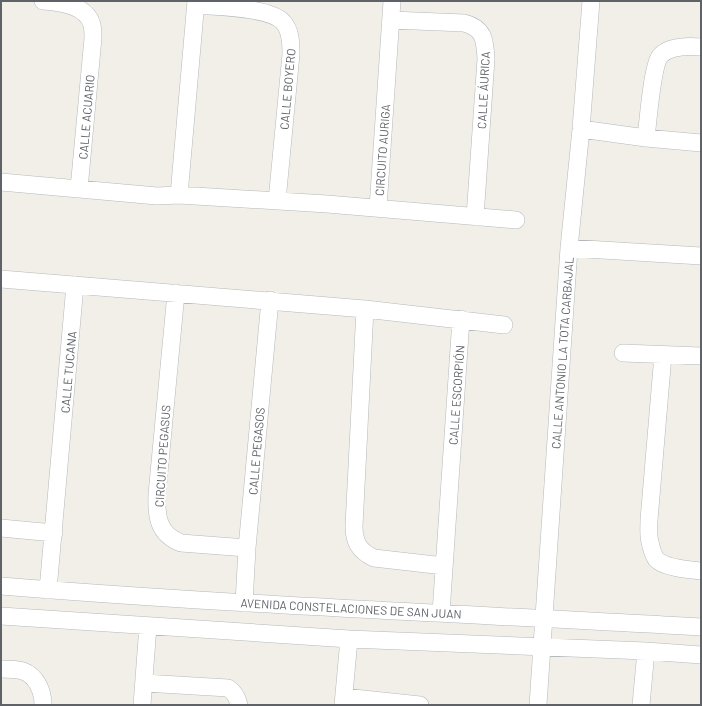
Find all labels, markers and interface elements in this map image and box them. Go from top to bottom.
street label: CALLE BOYERO [276,48,298,130]
street label: CALLE ÁURICA [474,51,492,129]
street label: CALLE ACUARIO [75,74,97,160]
street label: CIRCUITO AURIGA [372,104,392,196]
street label: CALLE ANTONIO LA TOTA CARBAJAL [548,257,576,449]
street label: CALLE TUCANA [57,330,79,414]
street label: CALLE ESCORPIÓN [446,345,466,445]
street label: CIRCUITO PEGASUS [151,404,173,508]
street label: CALLE PEGASOS [245,407,267,495]
street label: AVENIDA CONSTELACIONES DE SAN JUAN [240,595,462,621]

